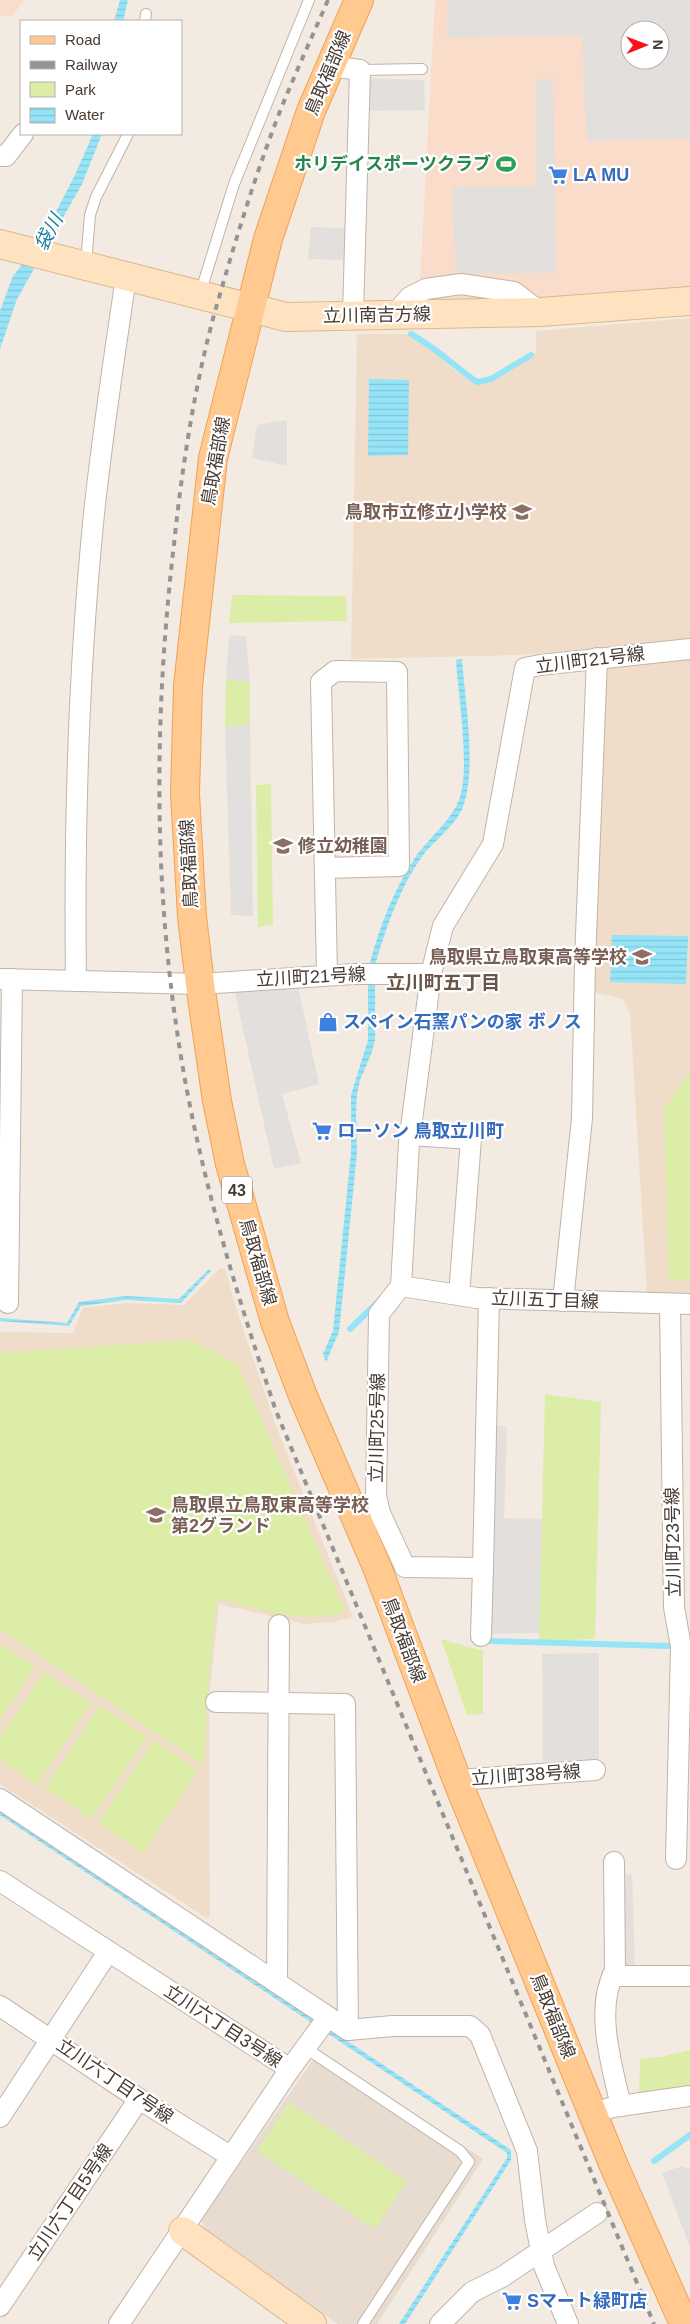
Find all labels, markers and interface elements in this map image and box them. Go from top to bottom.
legend [20,20,182,135]
north arrow [620,20,670,70]
street label: 鳥取福部線 [301,28,355,118]
text: Road [65,31,101,48]
text: N [650,40,666,50]
text: Railway [65,56,118,73]
text: Park [65,81,96,98]
text: Water [65,106,104,123]
sports icon: ホリデイスポーツクラブ [495,153,517,175]
place label: ホリデイスポーツクラブ [294,154,491,174]
supermarket icon: LA MU [547,164,569,186]
place label: LA MU [573,165,629,185]
water label: 袋川 [30,209,68,254]
street label: 立川南吉方線 [323,304,431,326]
street label: 鳥取福部線 [198,415,234,507]
school or university icon: 鳥取市立修立小学校 [511,501,533,523]
place label: 鳥取市立修立小学校 [345,502,507,522]
street label: 立川町21号線 [534,643,646,677]
street label: 鳥取福部線 [177,819,201,909]
school or university icon: 修立幼稚園 [272,835,294,857]
place label: 修立幼稚園 [297,836,388,856]
school or university icon: 鳥取県立鳥取東高等学校 [631,946,653,968]
place label: 鳥取県立鳥取東高等学校 [429,947,627,967]
street label: 立川町21号線 [256,964,366,990]
district label: 立川町五丁目 [386,972,500,993]
shop icon: スペイン石窯パンの家 ボノス [317,1011,339,1033]
place label: スペイン石窯パンの家 ボノス [343,1012,582,1032]
supermarket icon: ローソン 鳥取立川町 [311,1120,333,1142]
place label: ローソン 鳥取立川町 [337,1121,504,1141]
road number: 43 [222,1176,252,1204]
street label: 鳥取福部線 [236,1216,280,1308]
street label: 立川五丁目線 [491,1288,599,1312]
street label: 立川町25号線 [366,1373,388,1483]
street label: 立川町23号線 [662,1487,684,1597]
place label: 鳥取県立鳥取東高等学校 第2グランド [171,1495,369,1536]
school or university icon: 鳥取県立鳥取東高等学校 第2グランド [145,1504,167,1526]
street label: 鳥取福部線 [379,1594,429,1686]
street label: 立川町38号線 [470,1761,582,1789]
street label: 鳥取福部線 [527,1971,579,2061]
street label: 立川六丁目3号線 [161,1981,285,2071]
street label: 立川六丁目7号線 [53,2035,177,2127]
street label: 立川六丁目5号線 [24,2140,116,2264]
supermarket icon: Sマート緑町店 [501,2290,523,2312]
place label: Sマート緑町店 [527,2291,647,2311]

